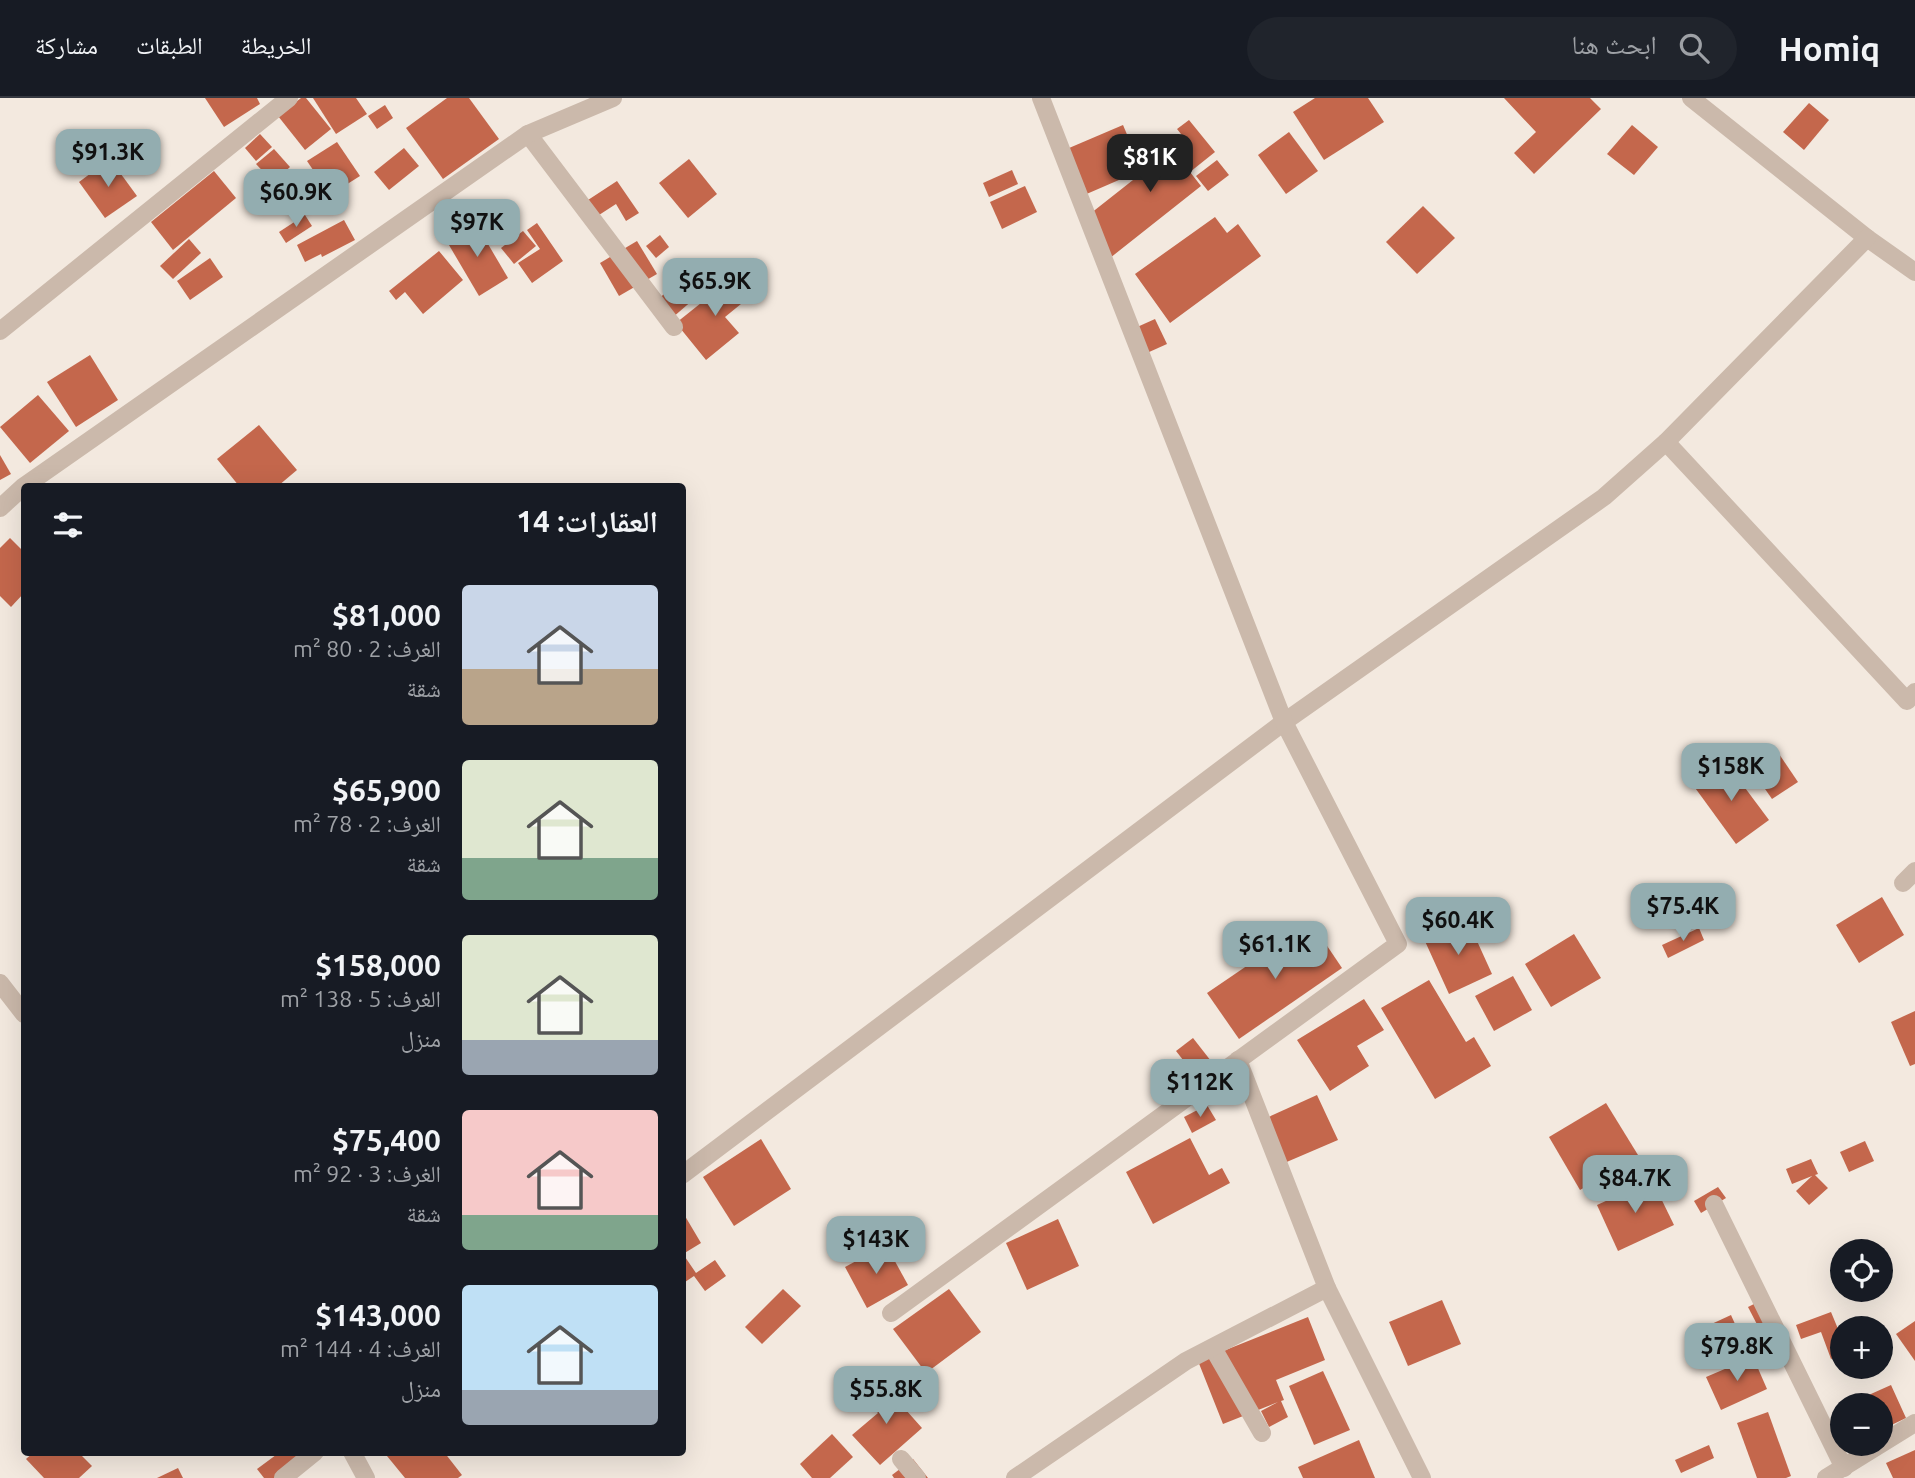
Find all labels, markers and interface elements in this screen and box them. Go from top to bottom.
search box [1247,17,1737,80]
icon: search [1675,29,1713,67]
text: ابحث هنا [1572,30,1657,59]
text: Homiq [1779,30,1880,67]
text: مشاركة [35,32,98,59]
text: الطبقات [136,32,203,59]
text: الخريطة [241,32,311,59]
pin: $91.3K [51,130,165,189]
pin: $81K [1109,134,1191,194]
text: $91.3K [72,139,144,164]
text: $81K [1123,144,1177,169]
pin: $60.9K [239,170,353,229]
text: $60.9K [260,179,332,204]
pin: $97K [436,200,518,259]
text: $97K [450,209,504,234]
pin: $65.9K [658,258,772,318]
text: $65.9K [679,268,751,293]
text: العقارات: 14 [516,504,658,538]
icon: filters [49,506,87,544]
text: $81,000 [332,598,441,632]
icon: home [518,613,602,697]
text: الغرف: 2 · 80 m² [293,636,441,661]
text: شقة [407,676,441,701]
pin: $158K [1682,744,1780,803]
text: $158K [1697,753,1765,778]
text: $65,900 [332,773,441,807]
icon: home [518,788,602,872]
text: الغرف: 2 · 78 m² [293,811,441,836]
text: شقة [407,851,441,876]
pin: $75.4K [1626,884,1740,943]
text: $75.4K [1647,893,1719,918]
pin: $60.4K [1401,898,1515,957]
text: $60.4K [1422,907,1494,932]
pin: $61.1K [1218,922,1332,981]
text: $61.1K [1239,931,1311,956]
text: $158,000 [315,948,441,982]
icon: home [518,963,602,1047]
text: الغرف: 5 · 138 m² [280,986,441,1011]
text: منزل [401,1026,441,1051]
pin: $112K [1151,1060,1249,1119]
text: $112K [1166,1069,1234,1094]
text: $75,400 [332,1123,441,1157]
icon: home [518,1138,602,1222]
pin: $84.7K [1578,1156,1692,1215]
text: الغرف: 3 · 92 m² [293,1161,441,1186]
text: $84.7K [1599,1165,1671,1190]
text: شقة [407,1201,441,1226]
pin: $143K [827,1216,925,1276]
text: $143K [842,1226,910,1251]
map controls [1830,1239,1893,1456]
button: locate [1830,1239,1893,1302]
text: $143,000 [315,1298,441,1332]
icon: home [518,1313,602,1397]
button: + [1830,1316,1893,1379]
pin: $79.8K [1680,1324,1794,1383]
text: $79.8K [1701,1333,1773,1358]
text: الغرف: 4 · 144 m² [280,1336,441,1361]
pin: $55.8K [829,1366,943,1426]
text: منزل [401,1376,441,1401]
text: $55.8K [850,1376,922,1401]
button: − [1830,1393,1893,1456]

